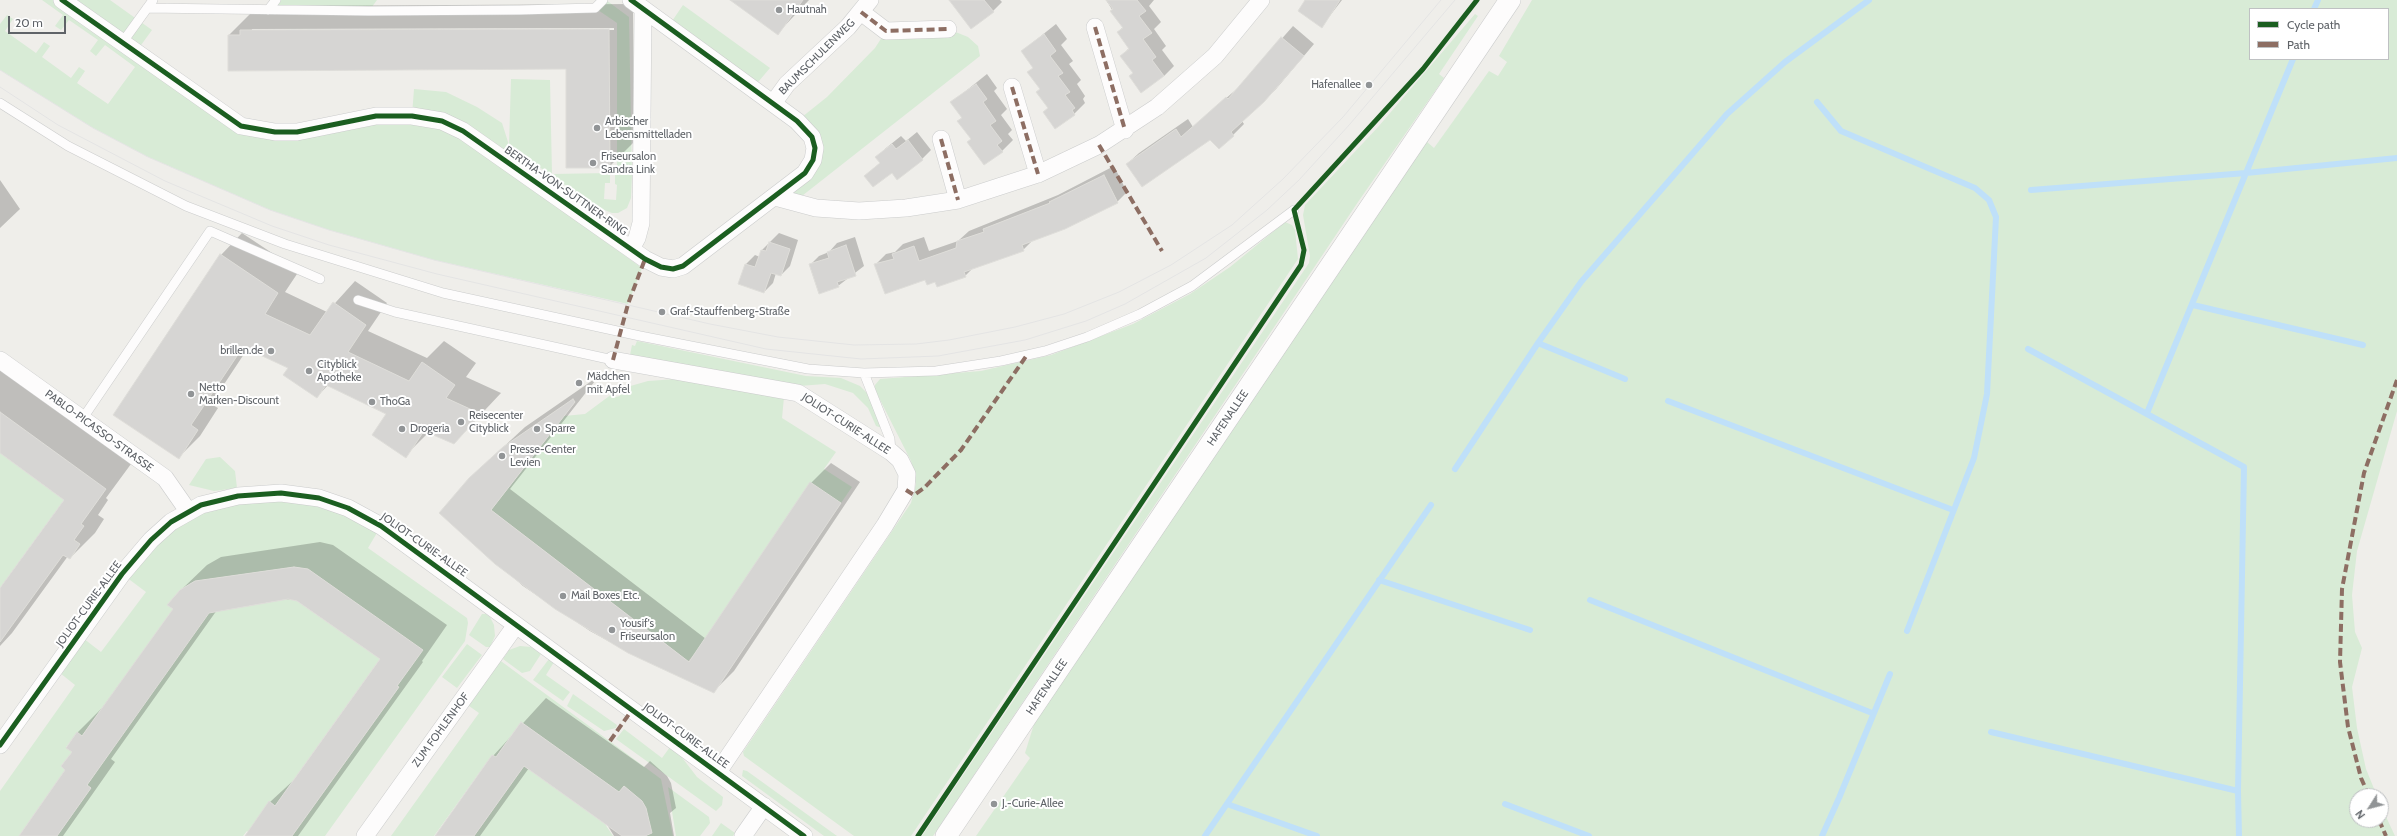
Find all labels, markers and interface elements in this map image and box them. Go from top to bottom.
place label: Hautnah [787,3,827,17]
marker: Hautnah [774,5,784,15]
scale bar [10,8,68,34]
legend [2249,8,2389,60]
text: 20 m [15,15,43,30]
street label: BAUMSCHULENWEG [776,16,858,98]
text: Cycle path [2287,17,2340,32]
text: Path [2287,37,2310,52]
place label: Hafenallee [1311,78,1361,92]
marker: Hafenallee [1364,80,1374,90]
place label: Arbischer Lebensmittelladen [605,115,692,141]
marker: Arbischer Lebensmittelladen [592,123,602,133]
street label: BERTHA-VON-SUTTNER-RING [502,143,630,239]
place label: Friseursalon Sandra Link [601,150,656,176]
marker: Friseursalon Sandra Link [588,158,598,168]
place label: Graf-Stauffenberg-Straße [670,305,790,319]
marker: Graf-Stauffenberg-Straße [657,307,667,317]
place label: brillen.de [220,344,263,358]
marker: brillen.de [266,346,276,356]
place label: Cityblick Apotheke [317,358,361,384]
marker: Cityblick Apotheke [304,366,314,376]
place label: Mädchen mit Apfel [587,370,630,396]
marker: Mädchen mit Apfel [574,378,584,388]
place label: Netto Marken-Discount [199,381,279,407]
street label: PABLO-PICASSO-STRASSE [42,387,156,475]
street label: HAFENALLEE [1205,388,1251,448]
marker: Netto Marken-Discount [186,389,196,399]
street label: JOLIOT-CURIE-ALLEE [799,391,893,457]
place label: ThoGa [380,395,410,409]
marker: ThoGa [367,397,377,407]
place label: Reisecenter Cityblick [469,409,523,435]
marker: Reisecenter Cityblick [456,417,466,427]
place label: Drogeria [410,422,450,436]
place label: Sparre [545,422,575,436]
marker: Drogeria [397,424,407,434]
marker: Sparre [532,424,542,434]
place label: Presse-Center Levien [510,443,576,469]
marker: Presse-Center Levien [497,451,507,461]
street label: JOLIOT-CURIE-ALLEE [378,510,470,580]
street label: JOLIOT-CURIE-ALLEE [53,559,125,649]
place label: Mail Boxes Etc. [571,589,640,603]
marker: Mail Boxes Etc. [558,591,568,601]
place label: Yousif's Friseursalon [620,617,675,643]
marker: Yousif's Friseursalon [607,625,617,635]
street label: HAFENALLEE [1024,657,1070,717]
street label: ZUM FOHLENHOF [410,690,472,770]
street label: JOLIOT-CURIE-ALLEE [641,700,731,772]
north arrow [2349,788,2389,828]
place label: J.-Curie-Allee [1002,797,1063,811]
marker: J.-Curie-Allee [989,799,999,809]
text: N [2352,807,2368,822]

